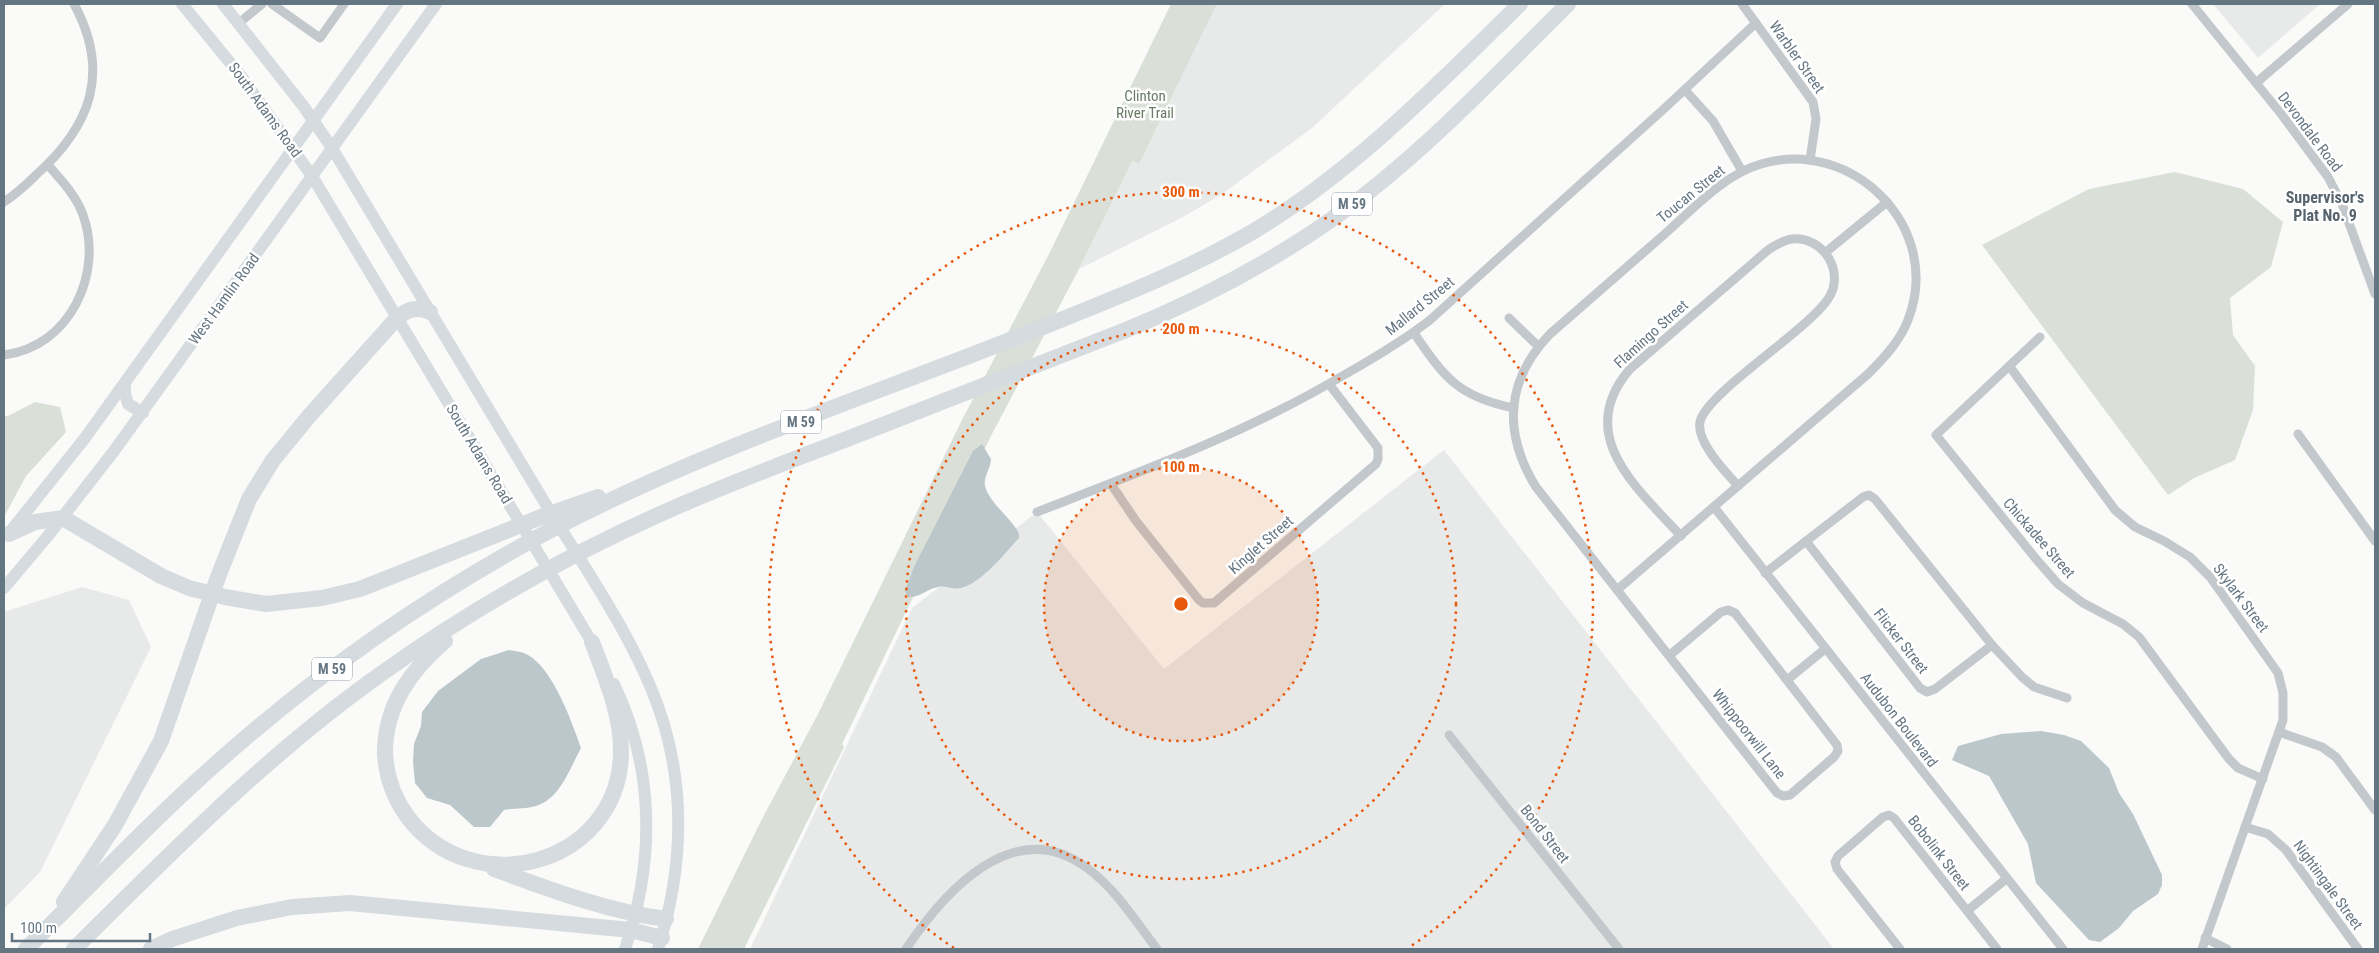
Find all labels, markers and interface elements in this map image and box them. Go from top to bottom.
street label: Warbler Street [1766,17,1828,97]
street label: South Adams Road [225,59,305,161]
park label: Clinton River Trail [1116,87,1174,122]
street label: Devondale Road [2274,89,2346,175]
street label: Toucan Street [1654,161,1728,227]
text: 300 m [1162,183,1200,201]
district label: Supervisor's Plat No. 9 [2286,188,2364,225]
road number: M 59 [1332,192,1372,215]
street label: West Hamlin Road [185,250,263,348]
street label: Mallard Street [1382,273,1458,339]
street label: Flamingo Street [1610,296,1692,372]
text: 200 m [1162,320,1200,338]
street label: South Adams Road [442,401,516,507]
road number: M 59 [781,411,821,434]
text: 100 m [1162,458,1200,476]
street label: Chickadee Street [1999,494,2079,582]
street label: Kinglet Street [1225,512,1297,578]
street label: Skylark Street [2209,560,2273,636]
centre of rings [1172,595,1190,613]
street label: Flicker Street [1870,605,1932,677]
road number: M 59 [312,658,352,681]
street label: Audubon Boulevard [1857,669,1941,771]
street label: Whippoorwill Lane [1708,686,1790,782]
street label: Bond Street [1517,801,1573,867]
street label: Bobolink Street [1904,812,1974,894]
street label: Nightingale Street [2290,837,2366,933]
scale bar [12,910,150,942]
text: 100 m [20,919,57,937]

